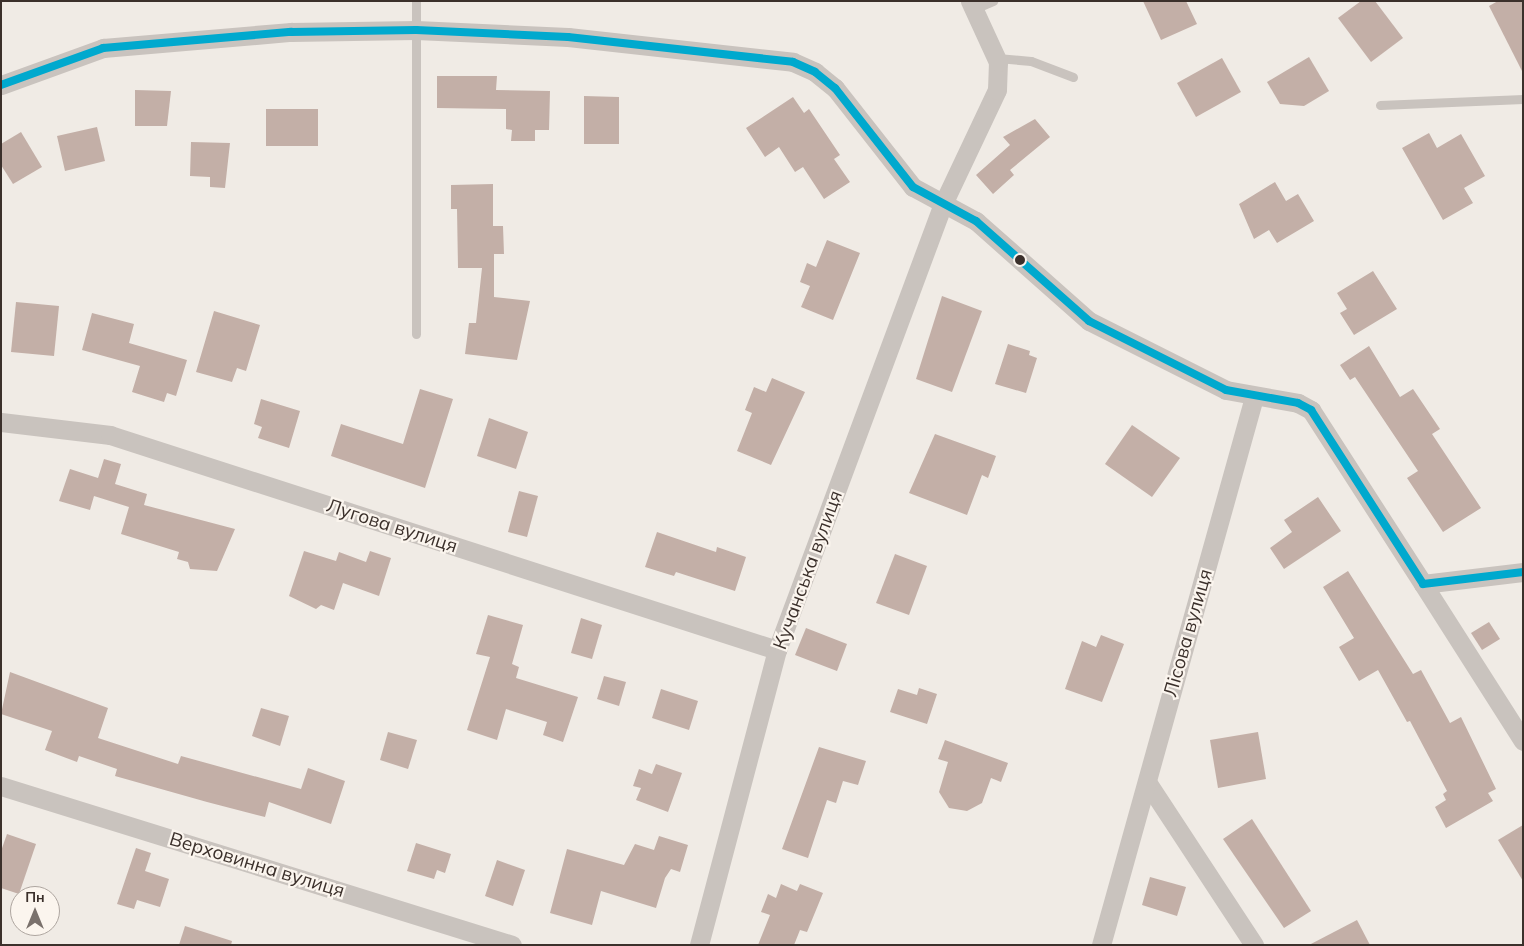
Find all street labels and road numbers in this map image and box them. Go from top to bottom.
street label: Кучанська вулиця [769,487,847,653]
street label: Лугова вулиця [324,494,460,558]
street label: Лісова вулиця [1159,567,1217,699]
street label: Верховинна вулиця [167,827,347,903]

